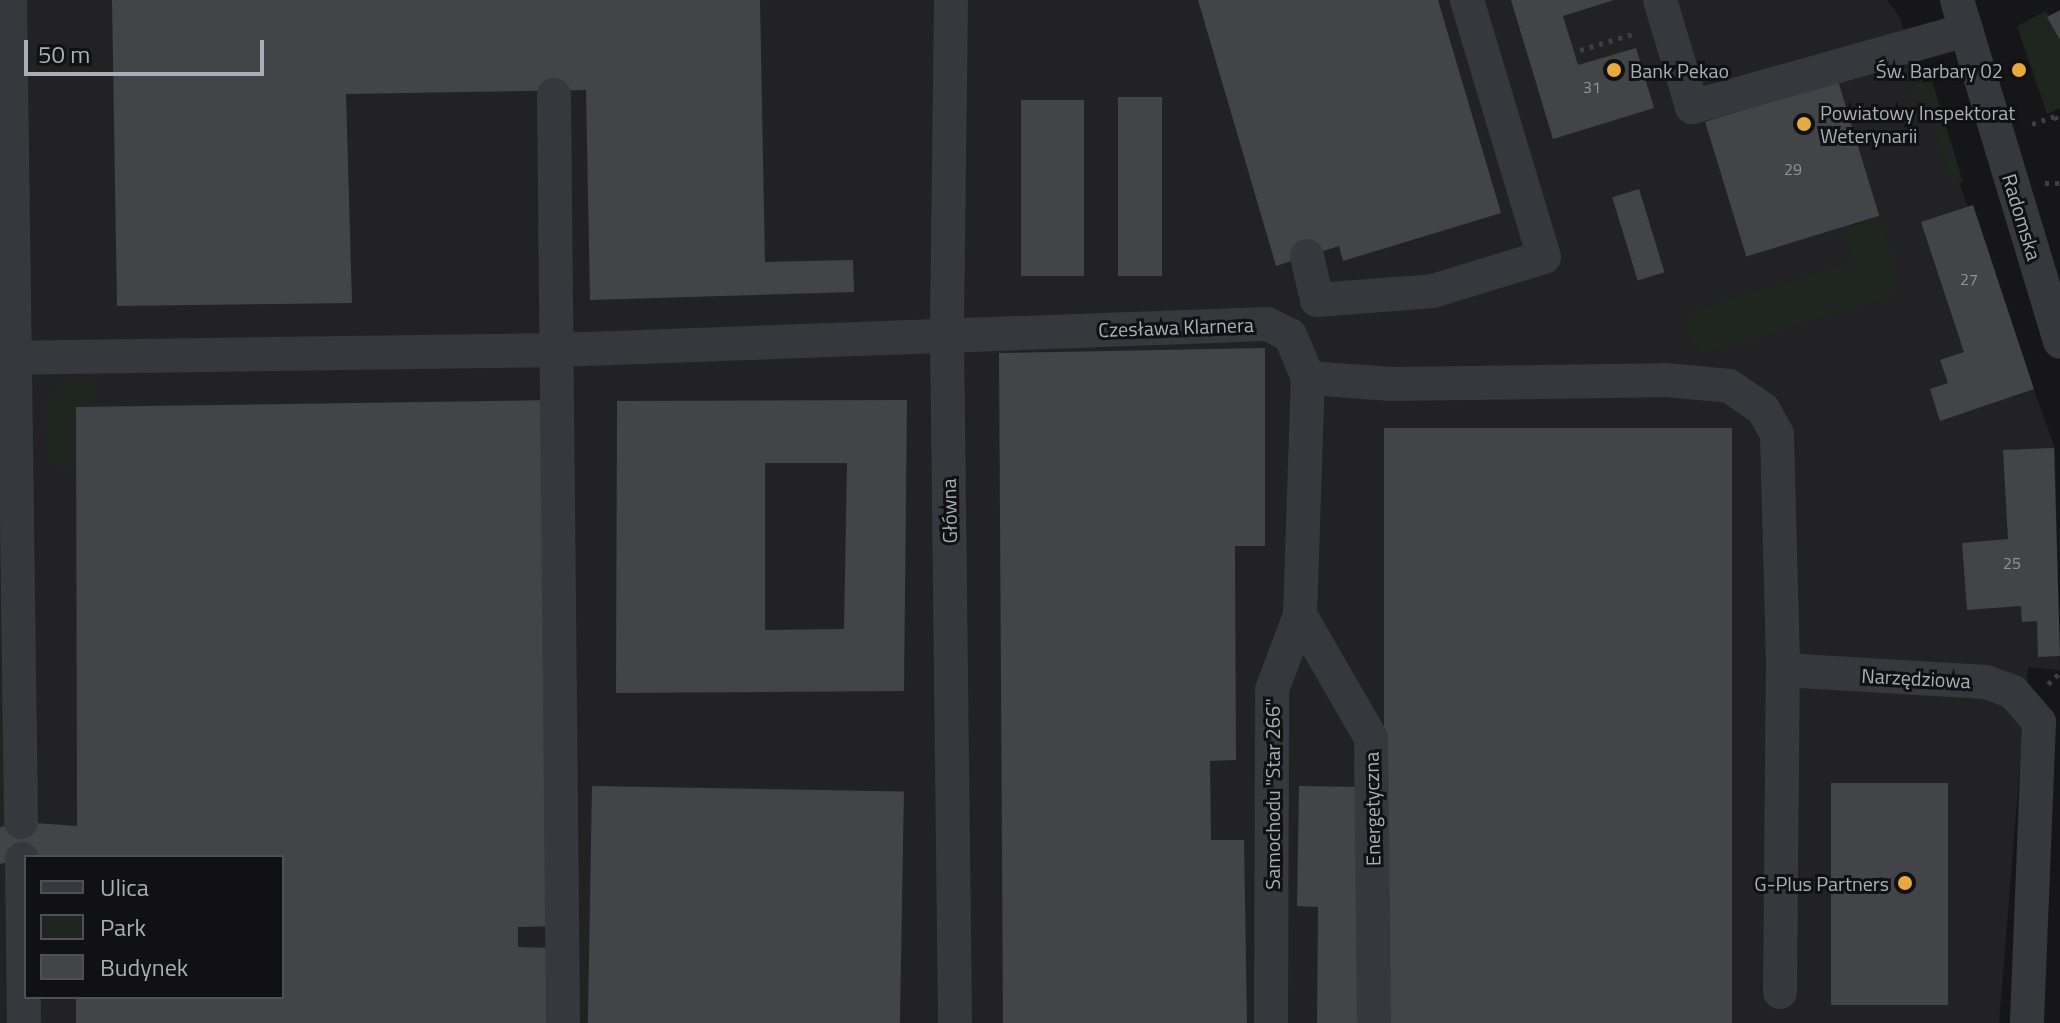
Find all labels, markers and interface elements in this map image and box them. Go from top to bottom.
scale bar [28,24,268,74]
text: 50 m [38,36,90,72]
place label: Bank Pekao [1630,58,1729,82]
place label: Św. Barbary 02 [1876,58,2003,82]
marker: Bank Pekao [1605,61,1623,79]
marker: Św. Barbary 02 [2010,61,2028,79]
house number: 31 [1583,77,1601,97]
place label: Powiatowy Inspektorat Weterynarii [1820,100,2015,147]
marker: Powiatowy Inspektorat Weterynarii [1795,115,1813,133]
house number: 29 [1784,159,1802,179]
street label: Radomska [1998,171,2046,263]
house number: 27 [1960,269,1978,289]
street label: Czesława Klarnera [1098,312,1254,342]
street label: Główna [936,478,962,544]
house number: 25 [2003,553,2021,573]
street label: Narzędziowa [1861,663,1971,693]
street label: Samochodu "Star 266" [1260,698,1284,890]
street label: Energetyczna [1359,752,1385,866]
legend [24,855,284,999]
text: Ulica [100,869,149,905]
place label: G-Plus Partners [1754,871,1889,895]
marker: G-Plus Partners [1896,874,1914,892]
text: Park [100,909,146,945]
text: Budynek [100,949,188,985]

